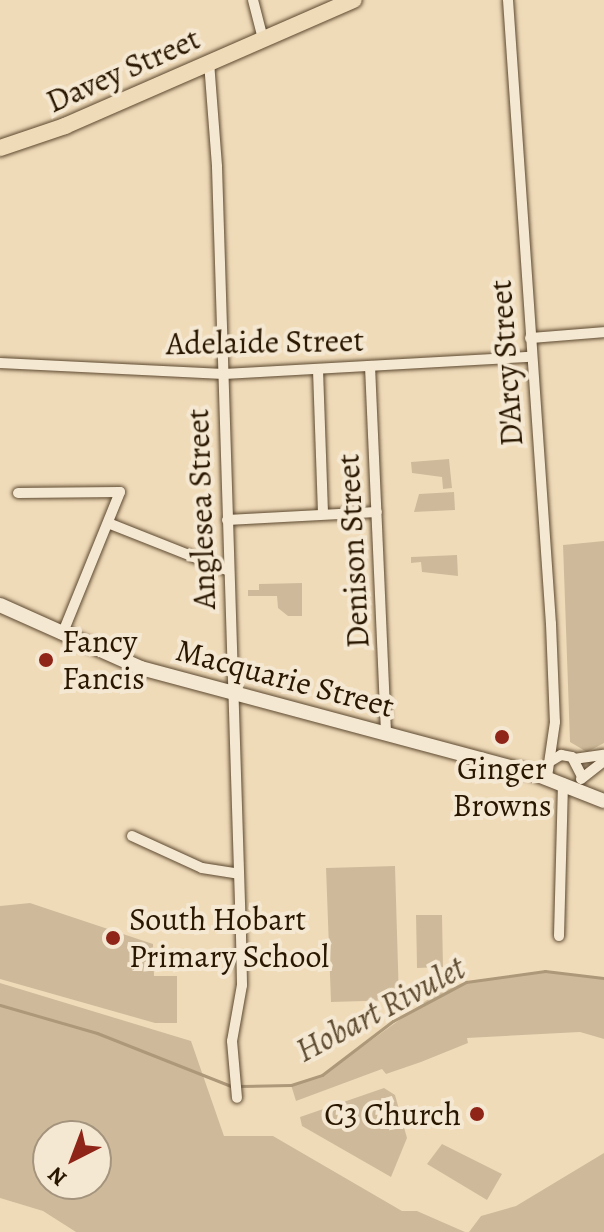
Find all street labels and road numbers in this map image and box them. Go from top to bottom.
street label: Davey Street [40,19,206,121]
street label: D'Arcy Street [481,278,531,448]
street label: Adelaide Street [166,321,364,363]
street label: Anglesea Street [178,408,224,610]
street label: Denison Street [329,453,377,649]
street label: Macquarie Street [172,630,398,726]

